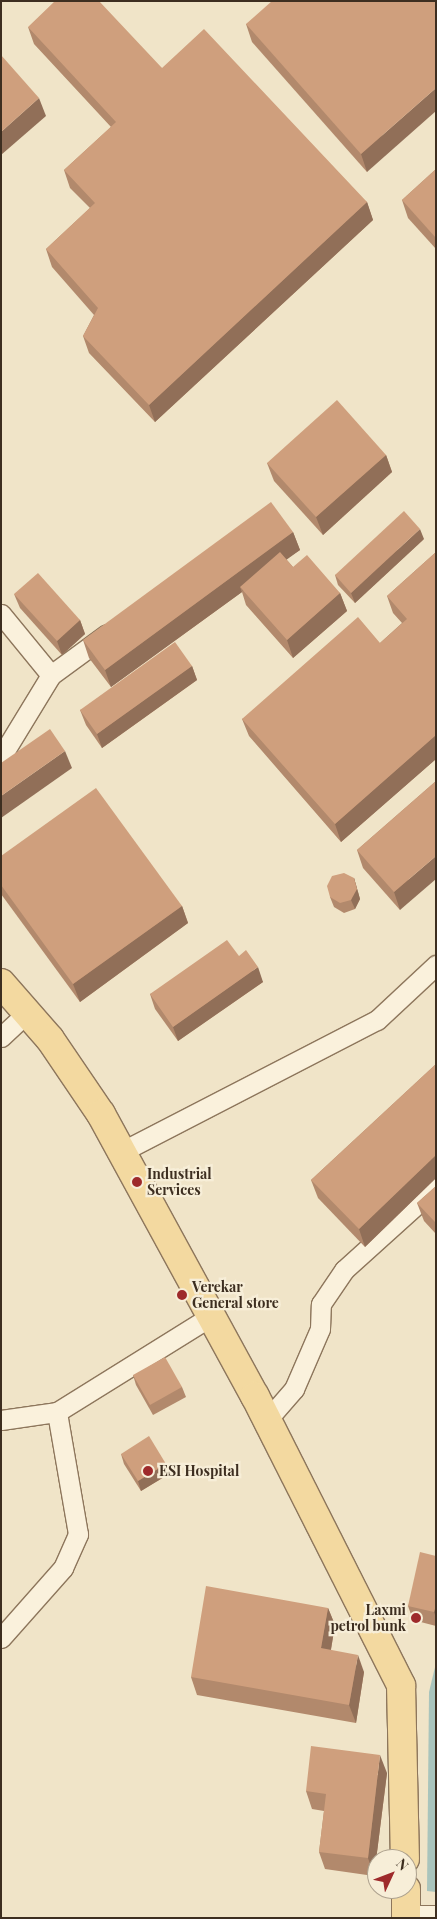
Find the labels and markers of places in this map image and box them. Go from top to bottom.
place label: Industrial Services [147,1166,212,1198]
marker: Industrial Services [131,1176,143,1188]
place label: Verekar General store [192,1279,279,1311]
marker: Verekar General store [176,1289,188,1301]
place label: ESI Hospital [159,1463,239,1479]
marker: ESI Hospital [141,1464,155,1478]
place label: Laxmi petrol bunk [330,1602,406,1634]
marker: Laxmi petrol bunk [410,1612,422,1624]

